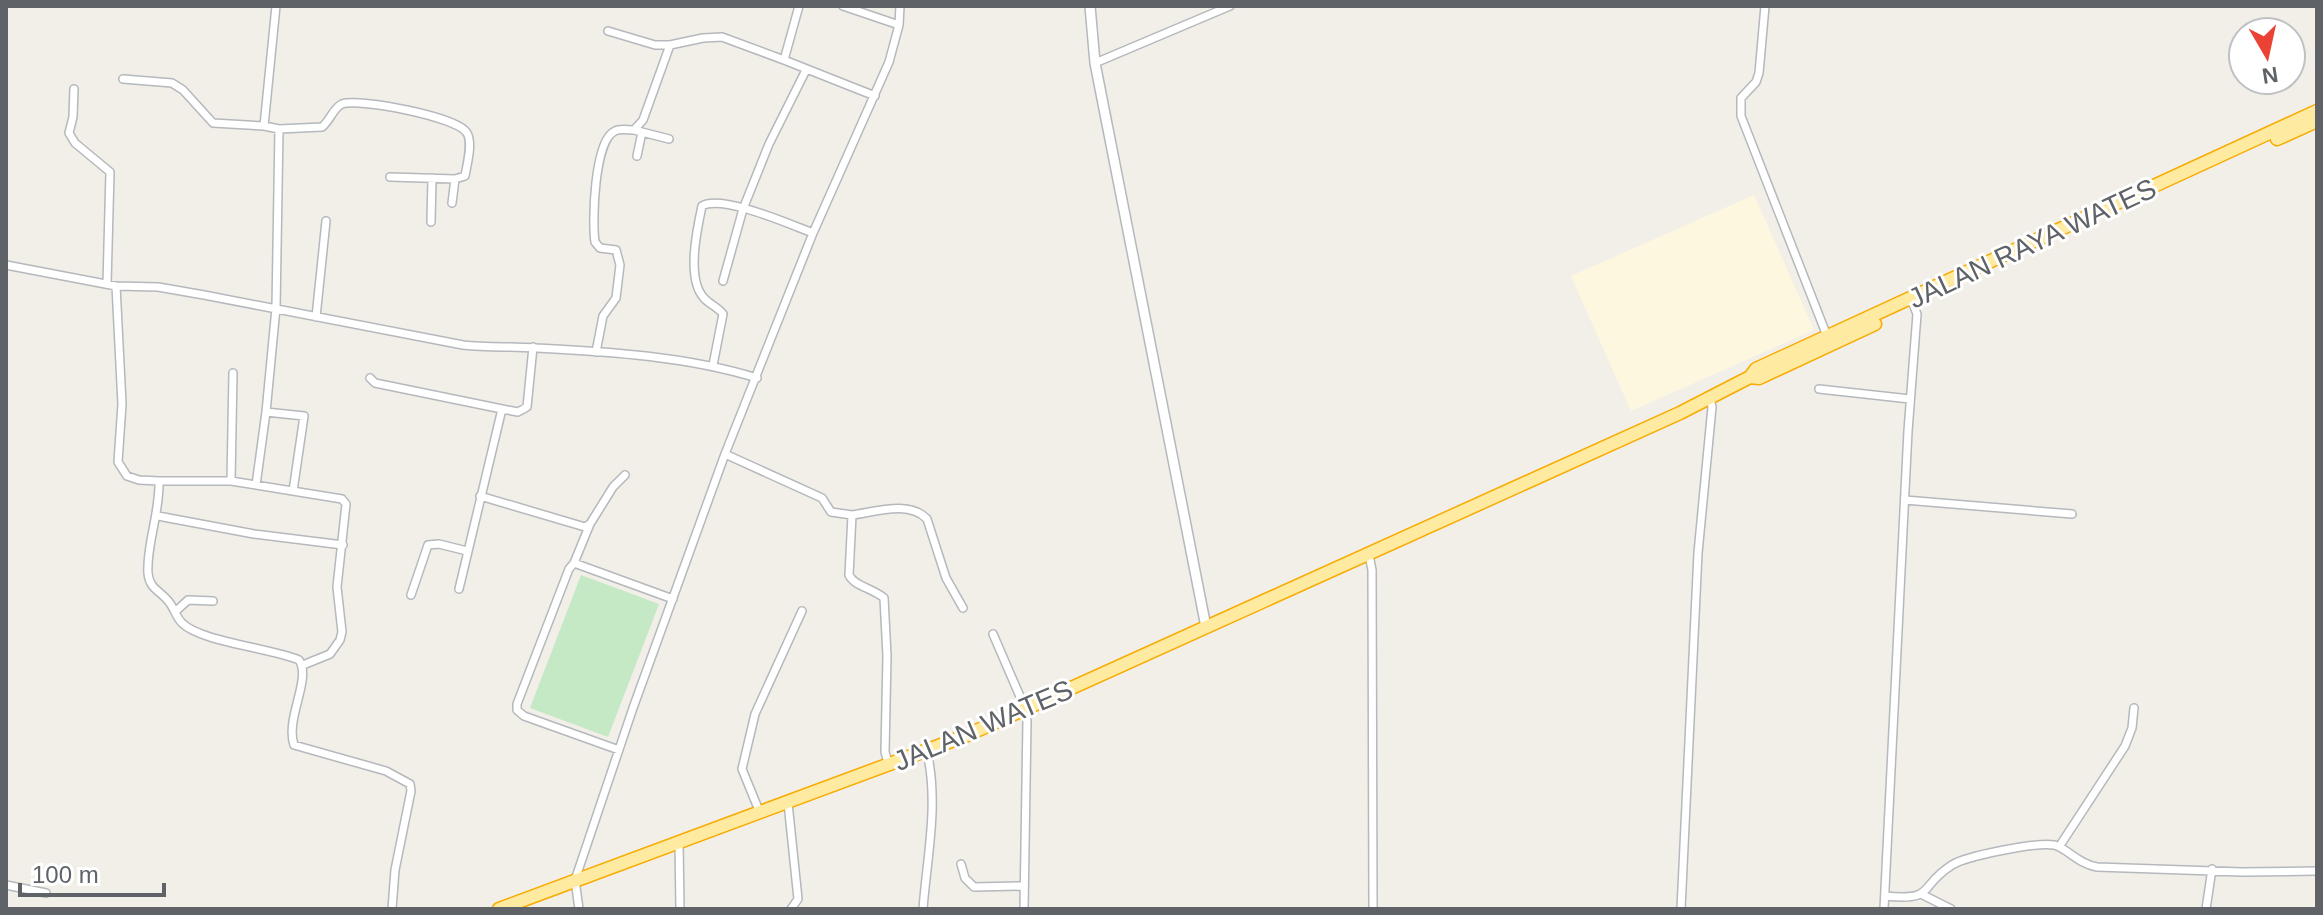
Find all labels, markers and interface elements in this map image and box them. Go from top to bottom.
north arrow [2227,16,2307,96]
text: N [2260,62,2280,89]
street label: JALAN RAYA WATES [1903,172,2161,314]
street label: JALAN WATES [889,674,1077,777]
scale bar [20,847,164,897]
text: 100 m [32,861,99,888]

